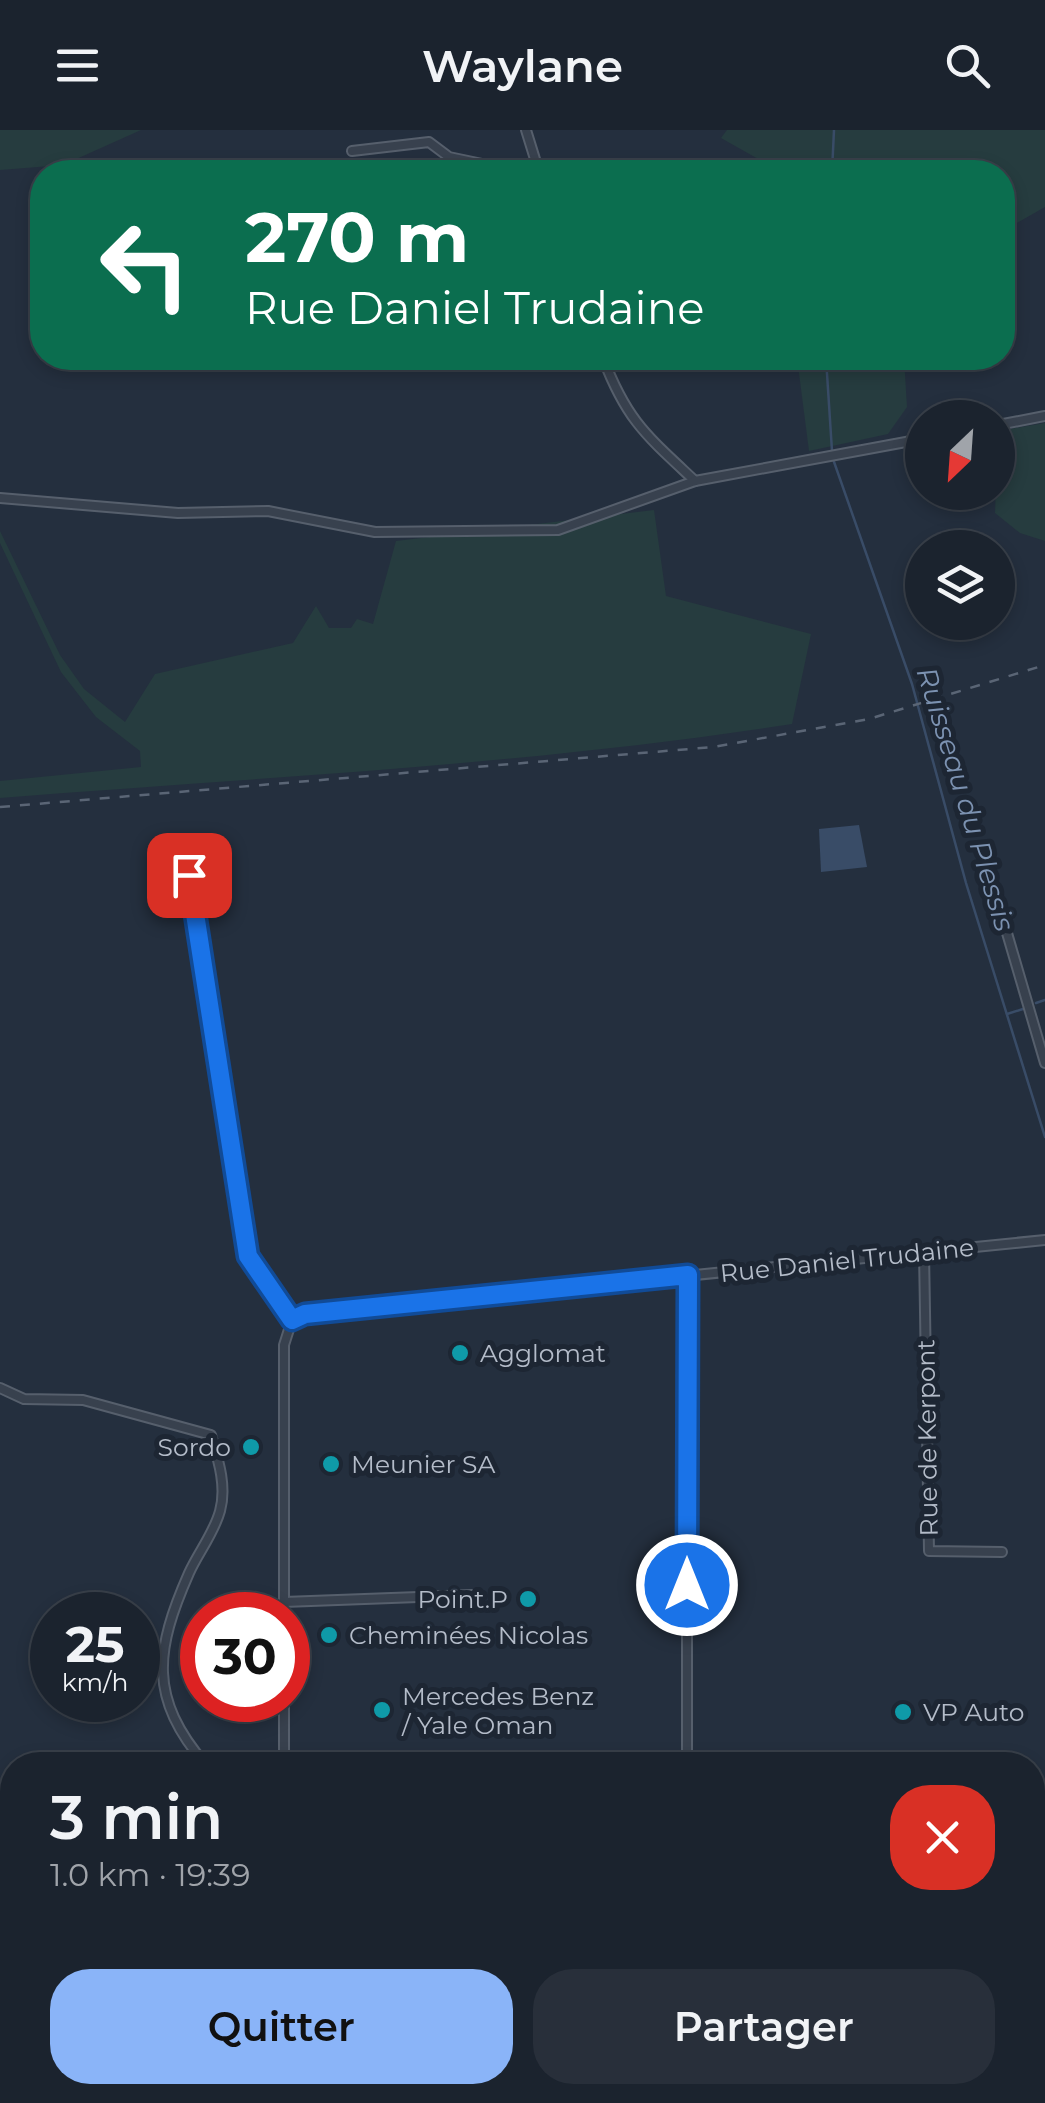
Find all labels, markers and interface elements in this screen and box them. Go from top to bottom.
icon: menu [50,38,105,93]
text: Waylane [422,38,623,93]
icon: search [940,38,995,93]
text: 270 m [245,194,469,280]
icon: left [80,200,210,330]
text: Rue Daniel Trudaine [245,280,704,335]
north arrow [905,400,1015,510]
map controls [905,400,1015,640]
button: layers [905,530,1015,640]
water label: Ruisseau du Plessis [910,663,1022,935]
pin [147,833,232,918]
icon: arrive [162,848,217,903]
street label: Rue Daniel Trudaine [719,1232,975,1288]
place label: Agglomat [480,1338,606,1368]
street label: Rue de Kerpont [910,1339,944,1537]
marker: Agglomat [449,1342,471,1364]
place label: Sordo [158,1432,231,1462]
marker: Sordo [240,1436,262,1458]
place label: Meunier SA [351,1449,495,1479]
marker: Meunier SA [320,1453,342,1475]
position arrow [635,1533,739,1637]
place label: Point.P [417,1584,508,1614]
marker: Point.P [517,1588,539,1610]
speed limit sign: 30 [180,1592,310,1722]
text: 25 [65,1614,125,1675]
place label: Cheminées Nicolas [349,1620,588,1650]
marker: Cheminées Nicolas [318,1624,340,1646]
text: km/h [62,1667,128,1697]
place label: Mercedes Benz / Yale Oman [401,1681,594,1740]
place label: VP Auto [923,1697,1024,1727]
marker: Mercedes Benz / Yale Oman [371,1699,393,1721]
marker: VP Auto [892,1701,914,1723]
text: 3 min [50,1781,223,1854]
button: close [890,1785,995,1890]
text: 1.0 km · 19:39 [50,1855,251,1894]
button: Quitter [50,1969,513,2084]
button: Partager [533,1969,995,2084]

